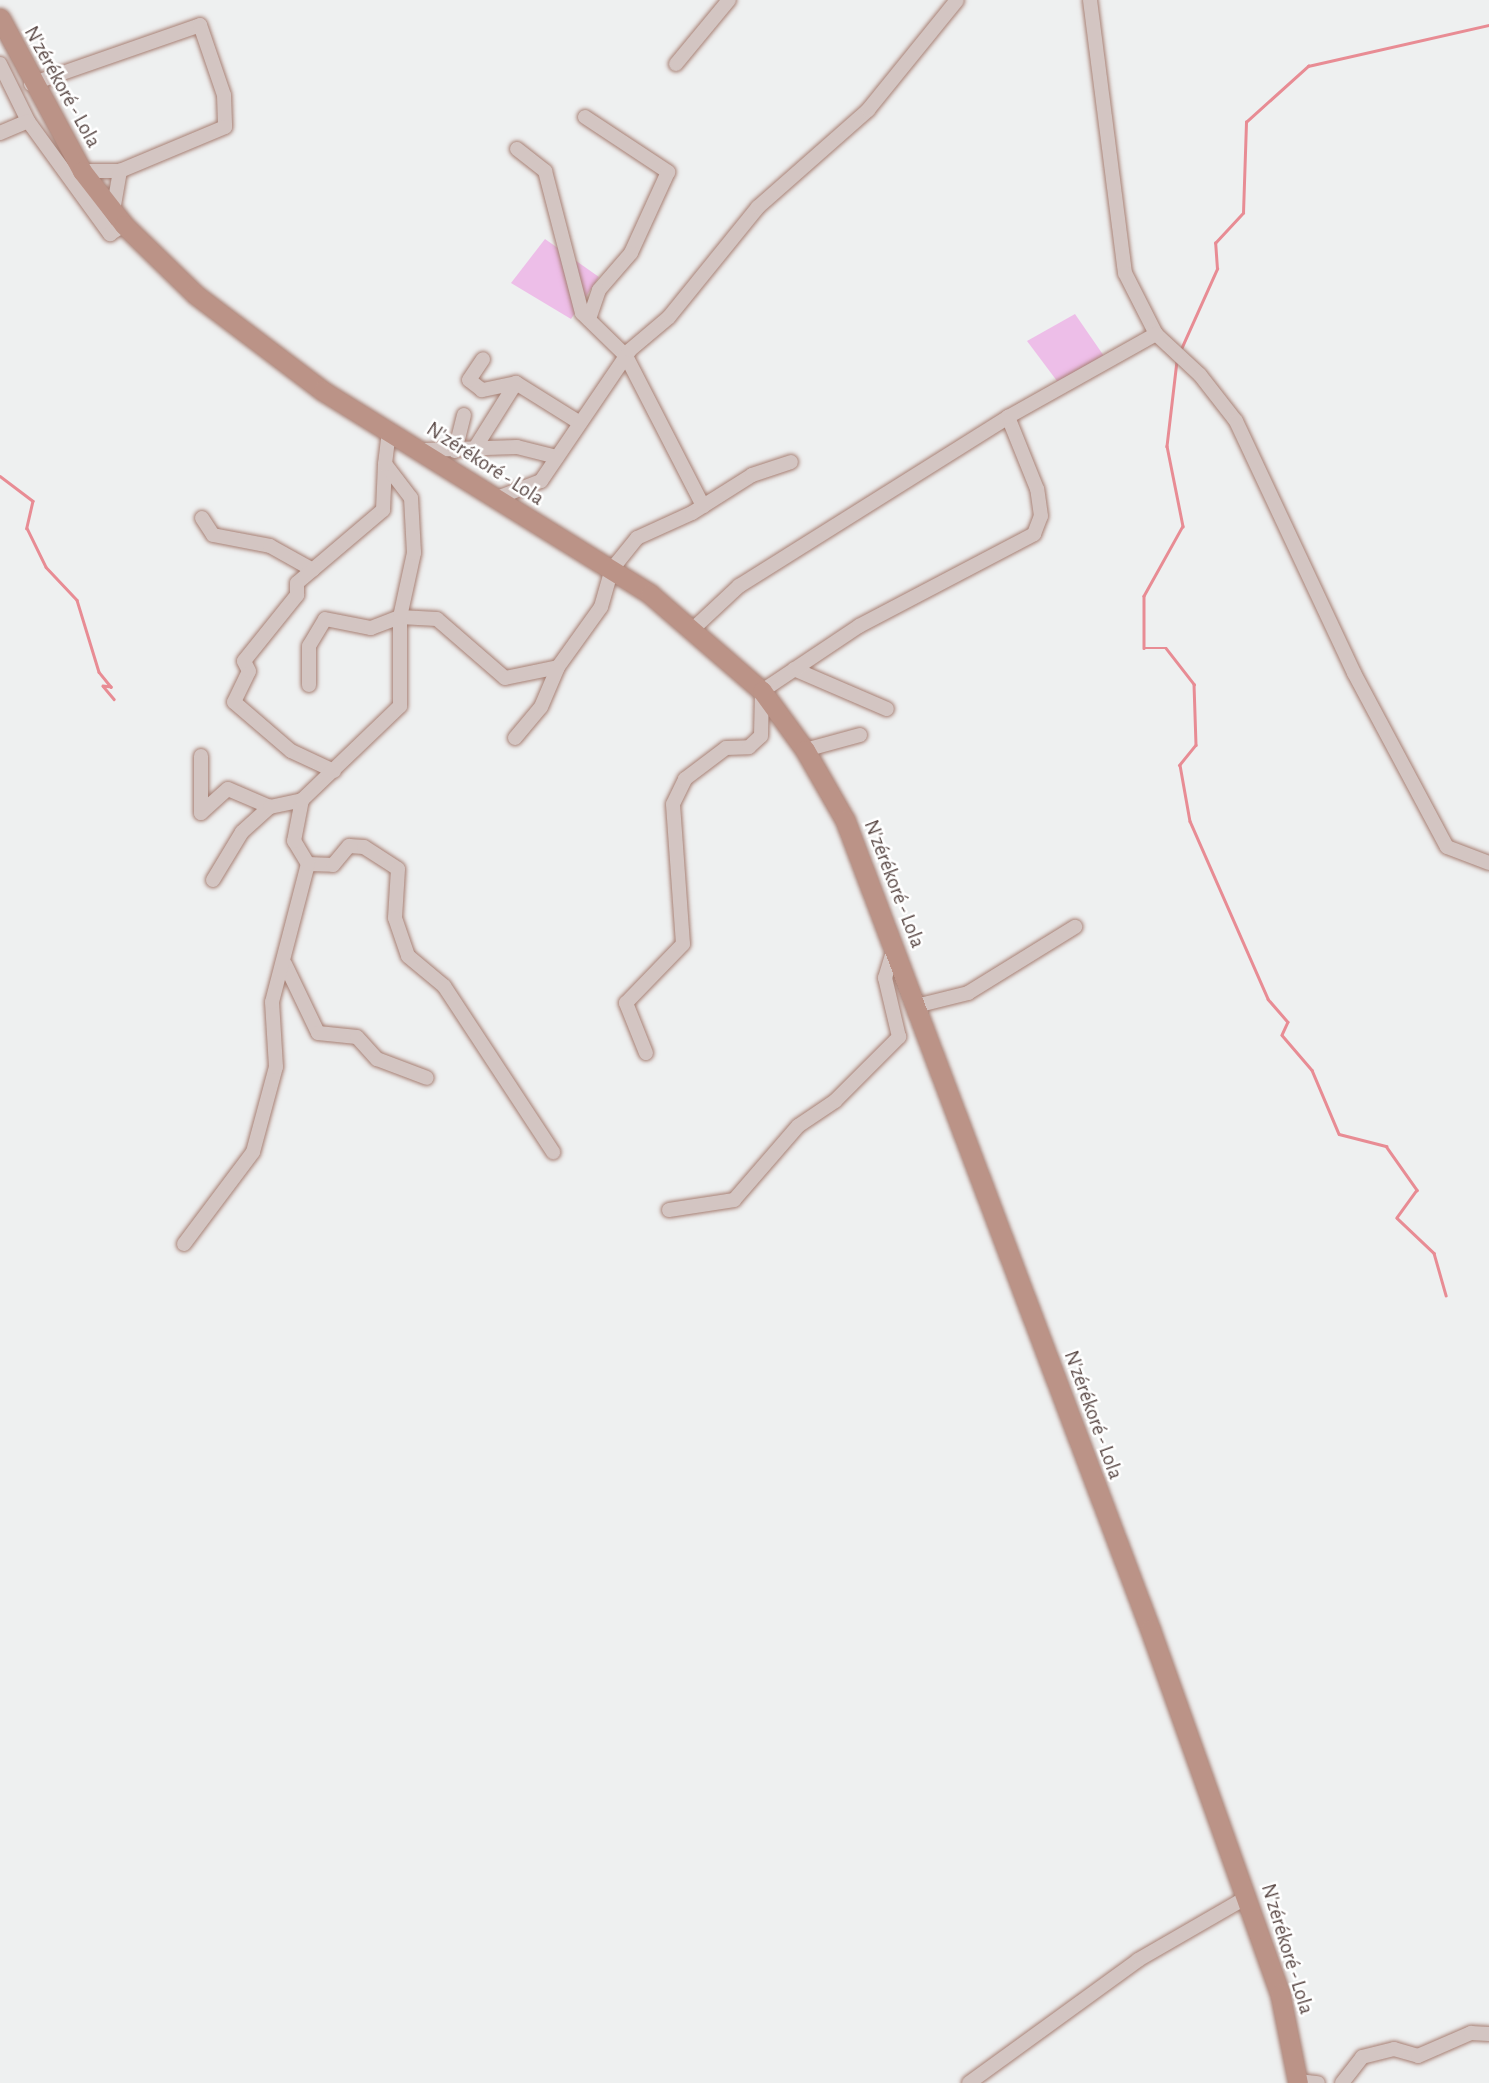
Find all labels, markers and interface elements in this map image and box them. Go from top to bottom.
street label: N'zérékoré - Lola [18,22,106,152]
street label: N'zérékoré - Lola [421,417,549,511]
street label: N'zérékoré - Lola [858,816,930,952]
street label: N'zérékoré - Lola [1058,1347,1128,1483]
street label: N'zérékoré - Lola [1255,1881,1319,2017]

